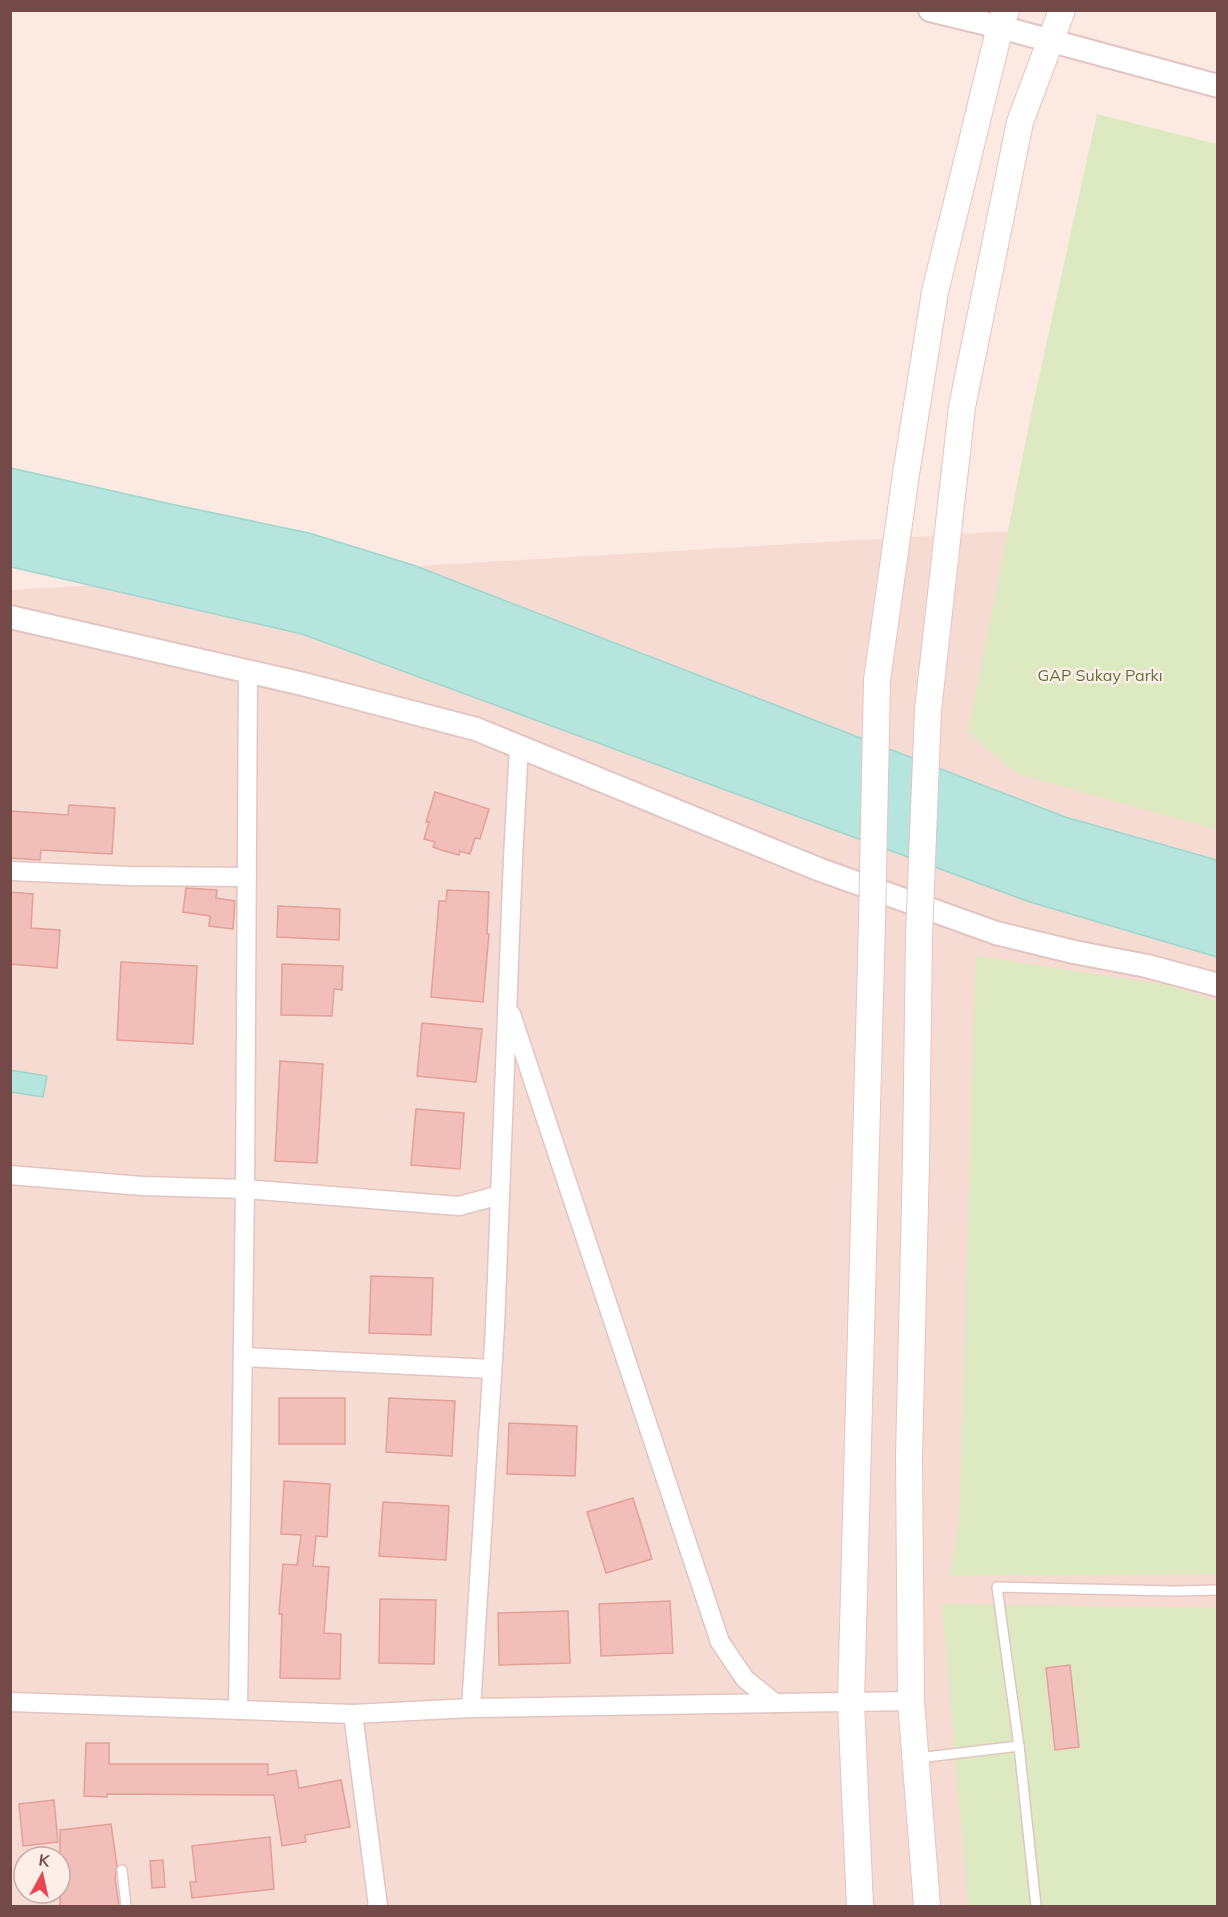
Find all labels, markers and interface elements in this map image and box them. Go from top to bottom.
park label: GAP Sukay Parkı [1037,665,1163,685]
north arrow [12,1845,72,1905]
text: K [37,1850,52,1871]

